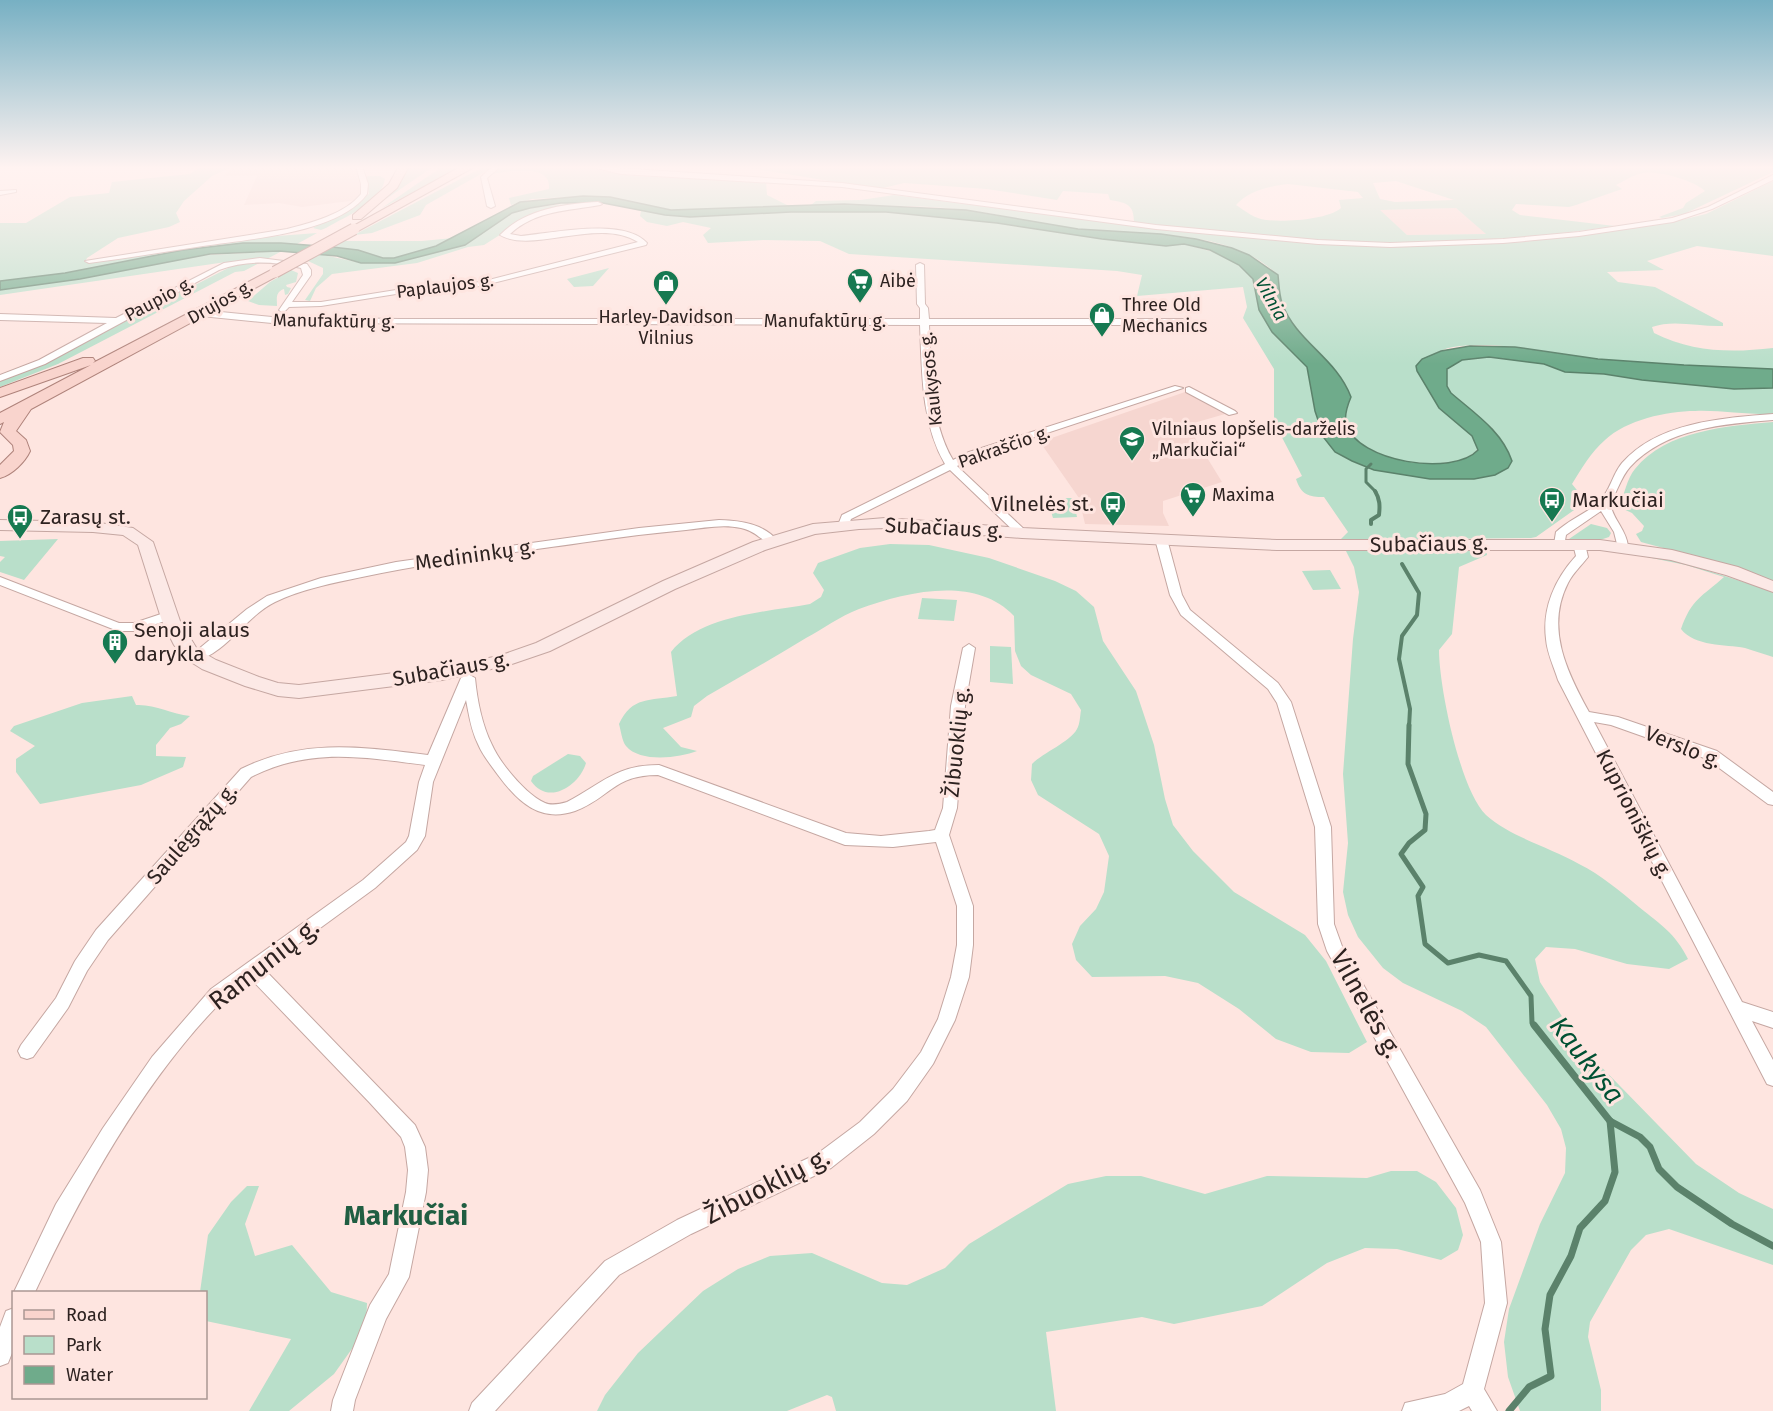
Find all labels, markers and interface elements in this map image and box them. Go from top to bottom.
supermarket icon: Aibė [845,266,875,304]
shop icon: Harley-Davidson Vilnius [651,268,681,306]
street label: Paplaujos g. [395,269,495,303]
place label: Aibė [880,270,916,292]
street label: Paupio g. [121,272,197,326]
water label: Vilnia [1250,274,1292,324]
street label: Drujos g. [183,275,257,329]
place label: Three Old Mechanics [1122,294,1207,337]
shop icon: Three Old Mechanics [1087,300,1117,338]
place label: Harley-Davidson Vilnius [599,306,733,349]
street label: Manufaktūrų g. [273,309,395,333]
street label: Manufaktūrų g. [764,310,886,332]
street label: Kaukysos g. [915,331,947,427]
place label: Vilniaus lopšelis-darželis „Markučiai“ [1152,418,1356,461]
street label: Pakraščio g. [955,421,1053,473]
school or university icon: Vilniaus lopšelis-darželis „Markučiai“ [1117,424,1147,462]
supermarket icon: Maxima [1178,480,1208,518]
place label: Maxima [1212,484,1275,506]
bus stop icon: Markučiai [1537,485,1567,523]
place label: Markučiai [1572,487,1664,513]
bus stop icon: Vilnelės st. [1098,489,1128,527]
place label: Vilnelės st. [991,491,1094,517]
bus stop icon: Zarasų st. [5,502,35,540]
place label: Zarasų st. [40,504,131,530]
street label: Subačiaus g. [884,512,1004,544]
street label: Subačiaus g. [1370,530,1488,558]
street label: Medininkų g. [413,534,537,576]
place label: Senoji alaus darykla [134,617,250,667]
building icon: Senoji alaus darykla [100,627,130,665]
street label: Subačiaus g. [390,646,512,692]
street label: Žibuoklių g. [938,686,976,798]
street label: Verslo g. [1641,720,1725,774]
street label: Kuprioniškių g. [1590,745,1678,883]
street label: Saulėgrąžų g. [141,778,243,890]
street label: Ramunių g. [203,911,325,1017]
street label: Vilnelės g. [1324,944,1408,1064]
water label: Kaukysa [1543,1010,1631,1110]
street label: Žibuoklių g. [699,1141,835,1231]
district label: Markučiai [344,1199,468,1232]
legend [12,1291,207,1399]
text: Road [66,1304,108,1326]
text: Park [66,1334,102,1356]
text: Water [66,1364,113,1386]

